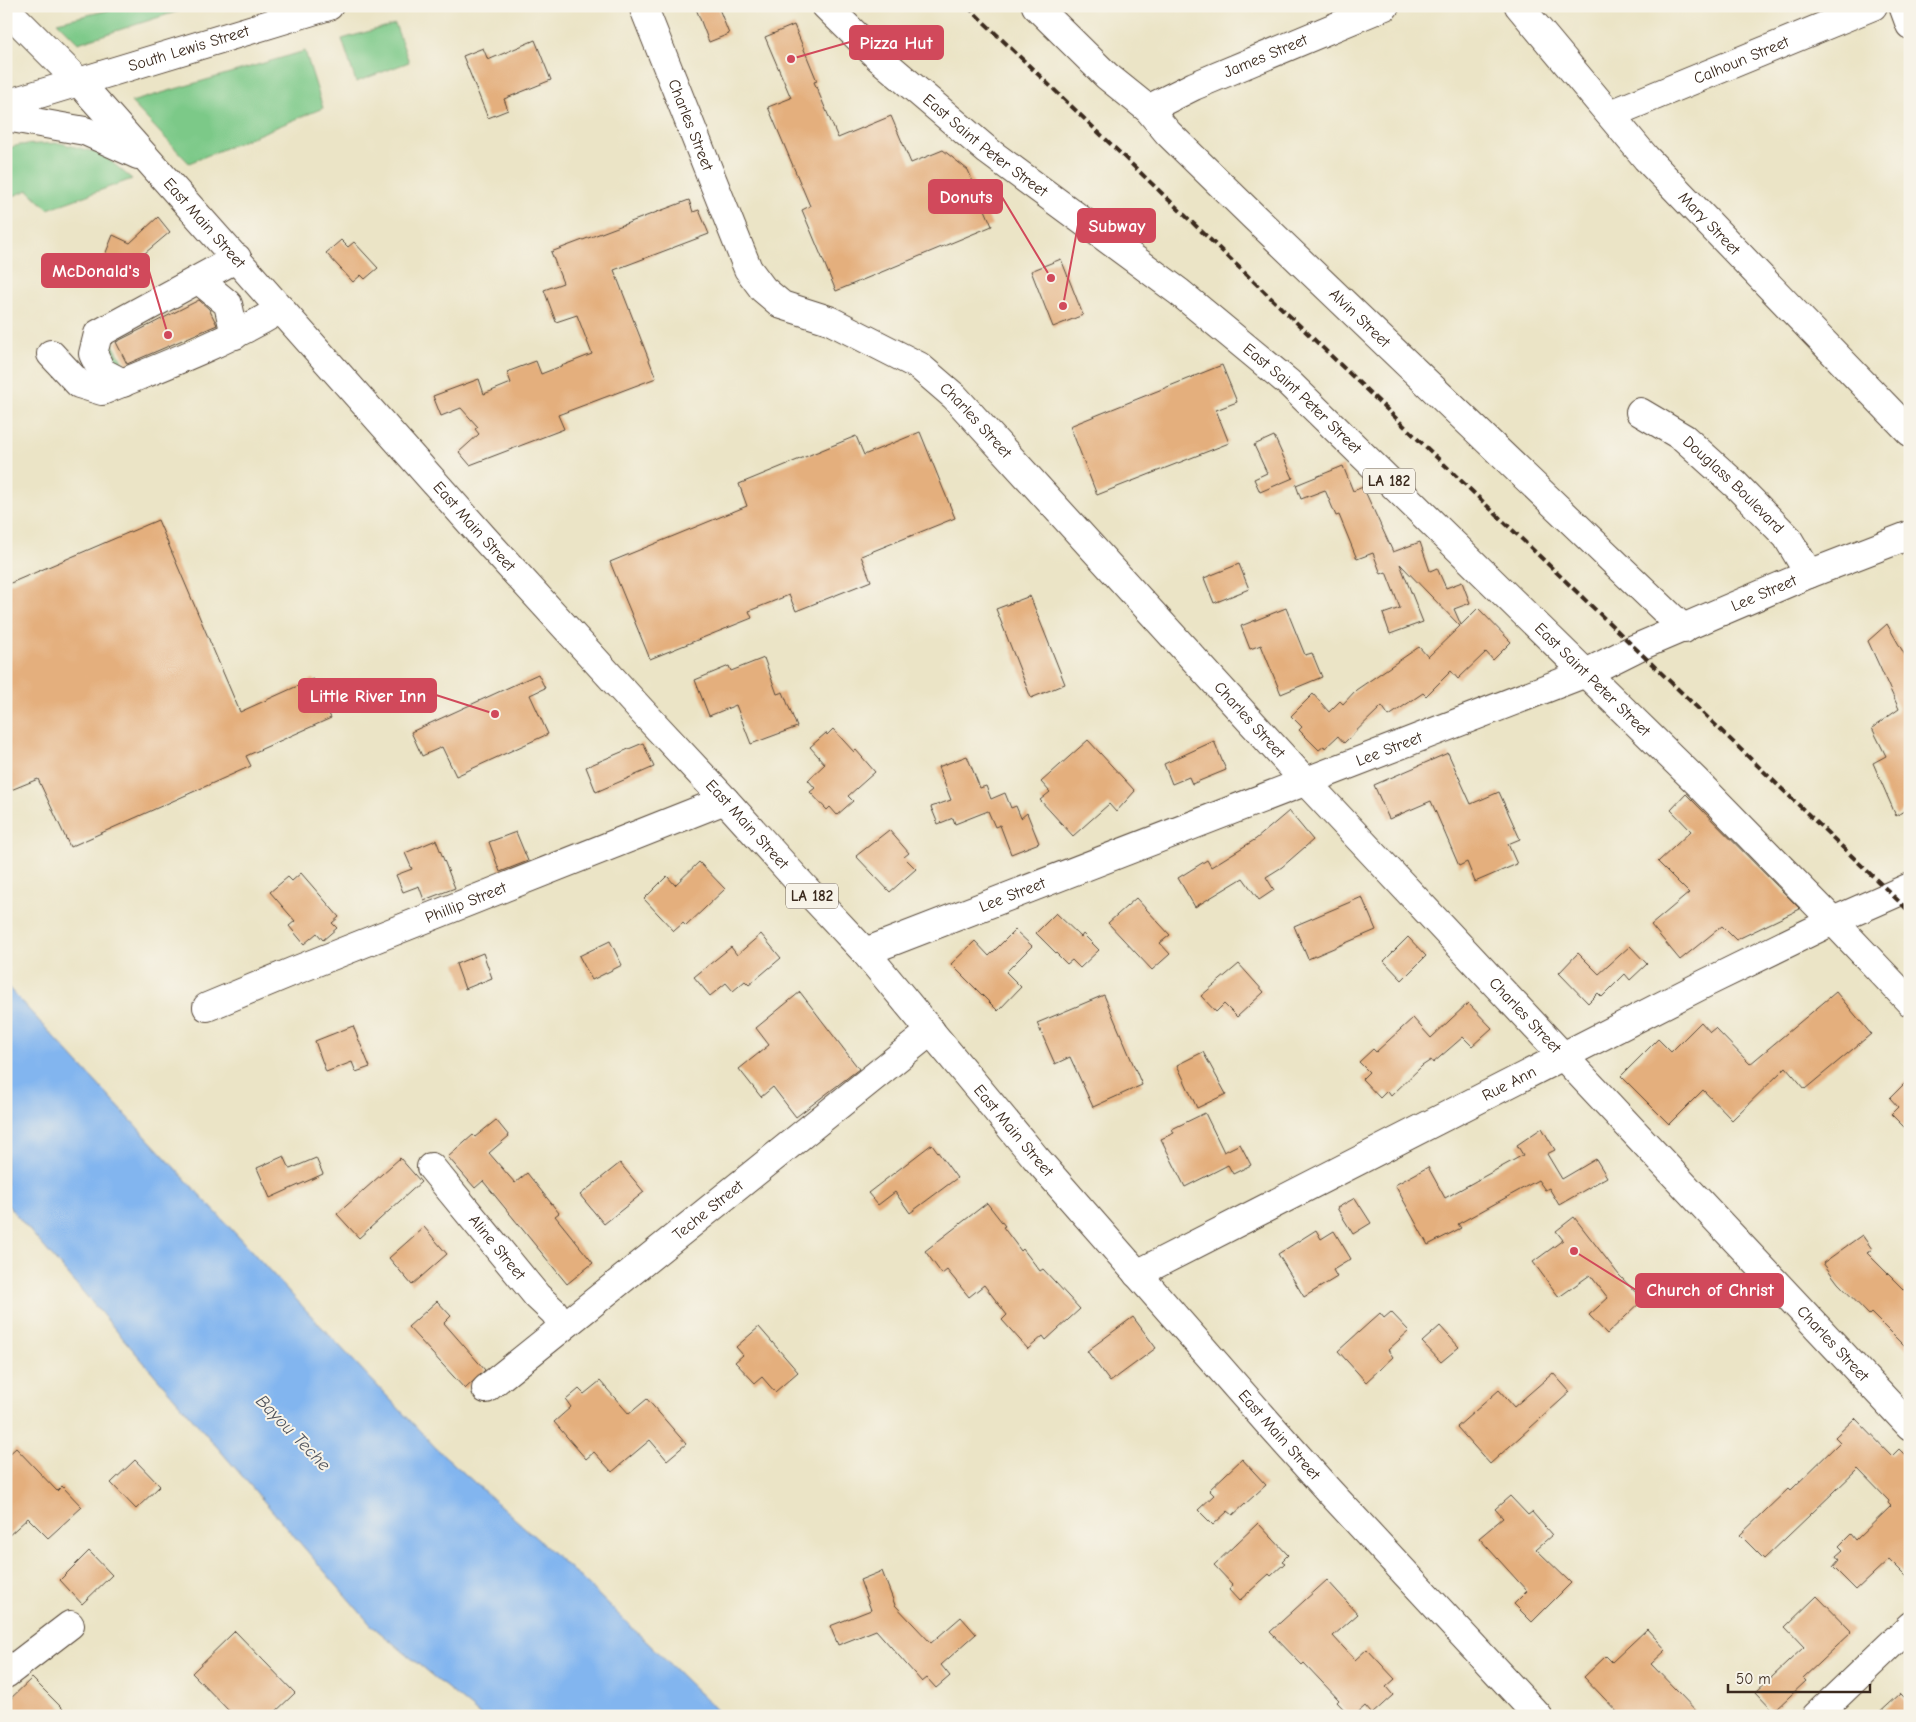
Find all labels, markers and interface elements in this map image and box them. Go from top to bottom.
street label: South Lewis Street [126,22,252,75]
callout: Pizza Hut [850,26,943,59]
street label: James Street [1221,30,1310,82]
text: Pizza Hut [859,33,934,54]
street label: Calhoun Street [1691,33,1792,88]
street label: Charles Street [664,77,717,174]
street label: East Saint Peter Street [919,90,1051,201]
street label: East Main Street [160,175,249,272]
callout: Donuts [929,180,1002,213]
text: Donuts [939,187,993,208]
street label: Mary Street [1675,188,1744,259]
callout: Subway [1078,209,1155,242]
text: Subway [1088,216,1146,237]
callout: McDonald's [42,254,149,287]
text: McDonald's [52,261,140,282]
street label: Alvin Street [1325,285,1394,352]
street label: East Saint Peter Street [1239,340,1365,458]
street label: Charles Street [936,379,1015,462]
street label: Douglass Boulevard [1679,432,1787,537]
road number: LA 182 [1363,468,1415,494]
street label: East Main Street [429,478,519,575]
street label: Lee Street [1728,571,1800,615]
street label: East Saint Peter Street [1531,619,1654,740]
street label: Charles Street [1210,678,1289,762]
callout: Little River Inn [299,679,436,712]
text: Little River Inn [310,686,426,707]
street label: Lee Street [1354,728,1425,770]
street label: East Main Street [702,776,792,873]
street label: Lee Street [977,874,1048,916]
street label: Phillip Street [423,878,509,927]
road number: LA 182 [786,884,838,908]
street label: Charles Street [1485,974,1565,1057]
street label: Rue Ann [1479,1062,1539,1105]
street label: East Main Street [970,1081,1057,1181]
street label: Teche Street [669,1176,747,1244]
street label: Aline Street [465,1211,529,1284]
callout: Church of Christ [1636,1274,1783,1307]
text: Church of Christ [1646,1280,1775,1301]
street label: Charles Street [1793,1302,1873,1385]
street label: East Main Street [1234,1386,1324,1484]
water label: Bayou Teche [251,1391,335,1475]
scale bar [1728,1662,1871,1694]
text: 50 m [1736,1670,1771,1688]

